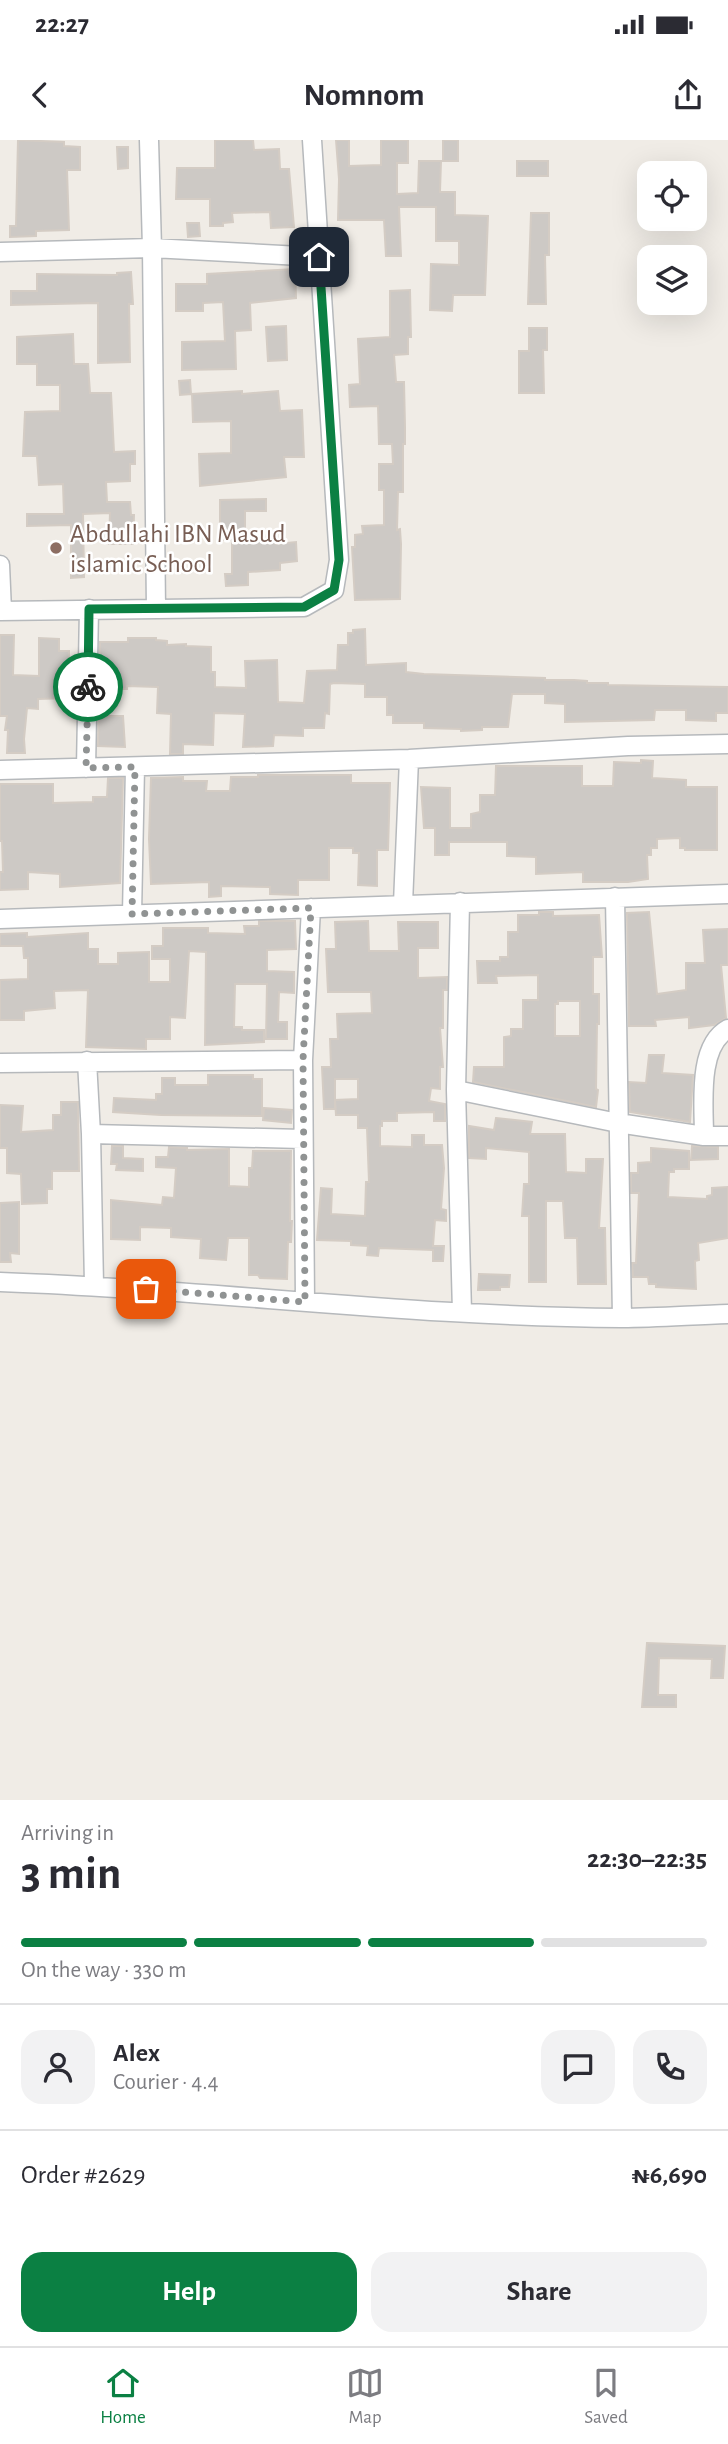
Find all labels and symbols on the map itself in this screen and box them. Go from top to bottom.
pin [289,227,349,287]
place label: Abdullahi IBN Masud islamic School [70,521,286,577]
marker: Abdullahi IBN Masud islamic School [48,540,64,556]
courier [53,652,123,722]
pin [116,1259,176,1319]

